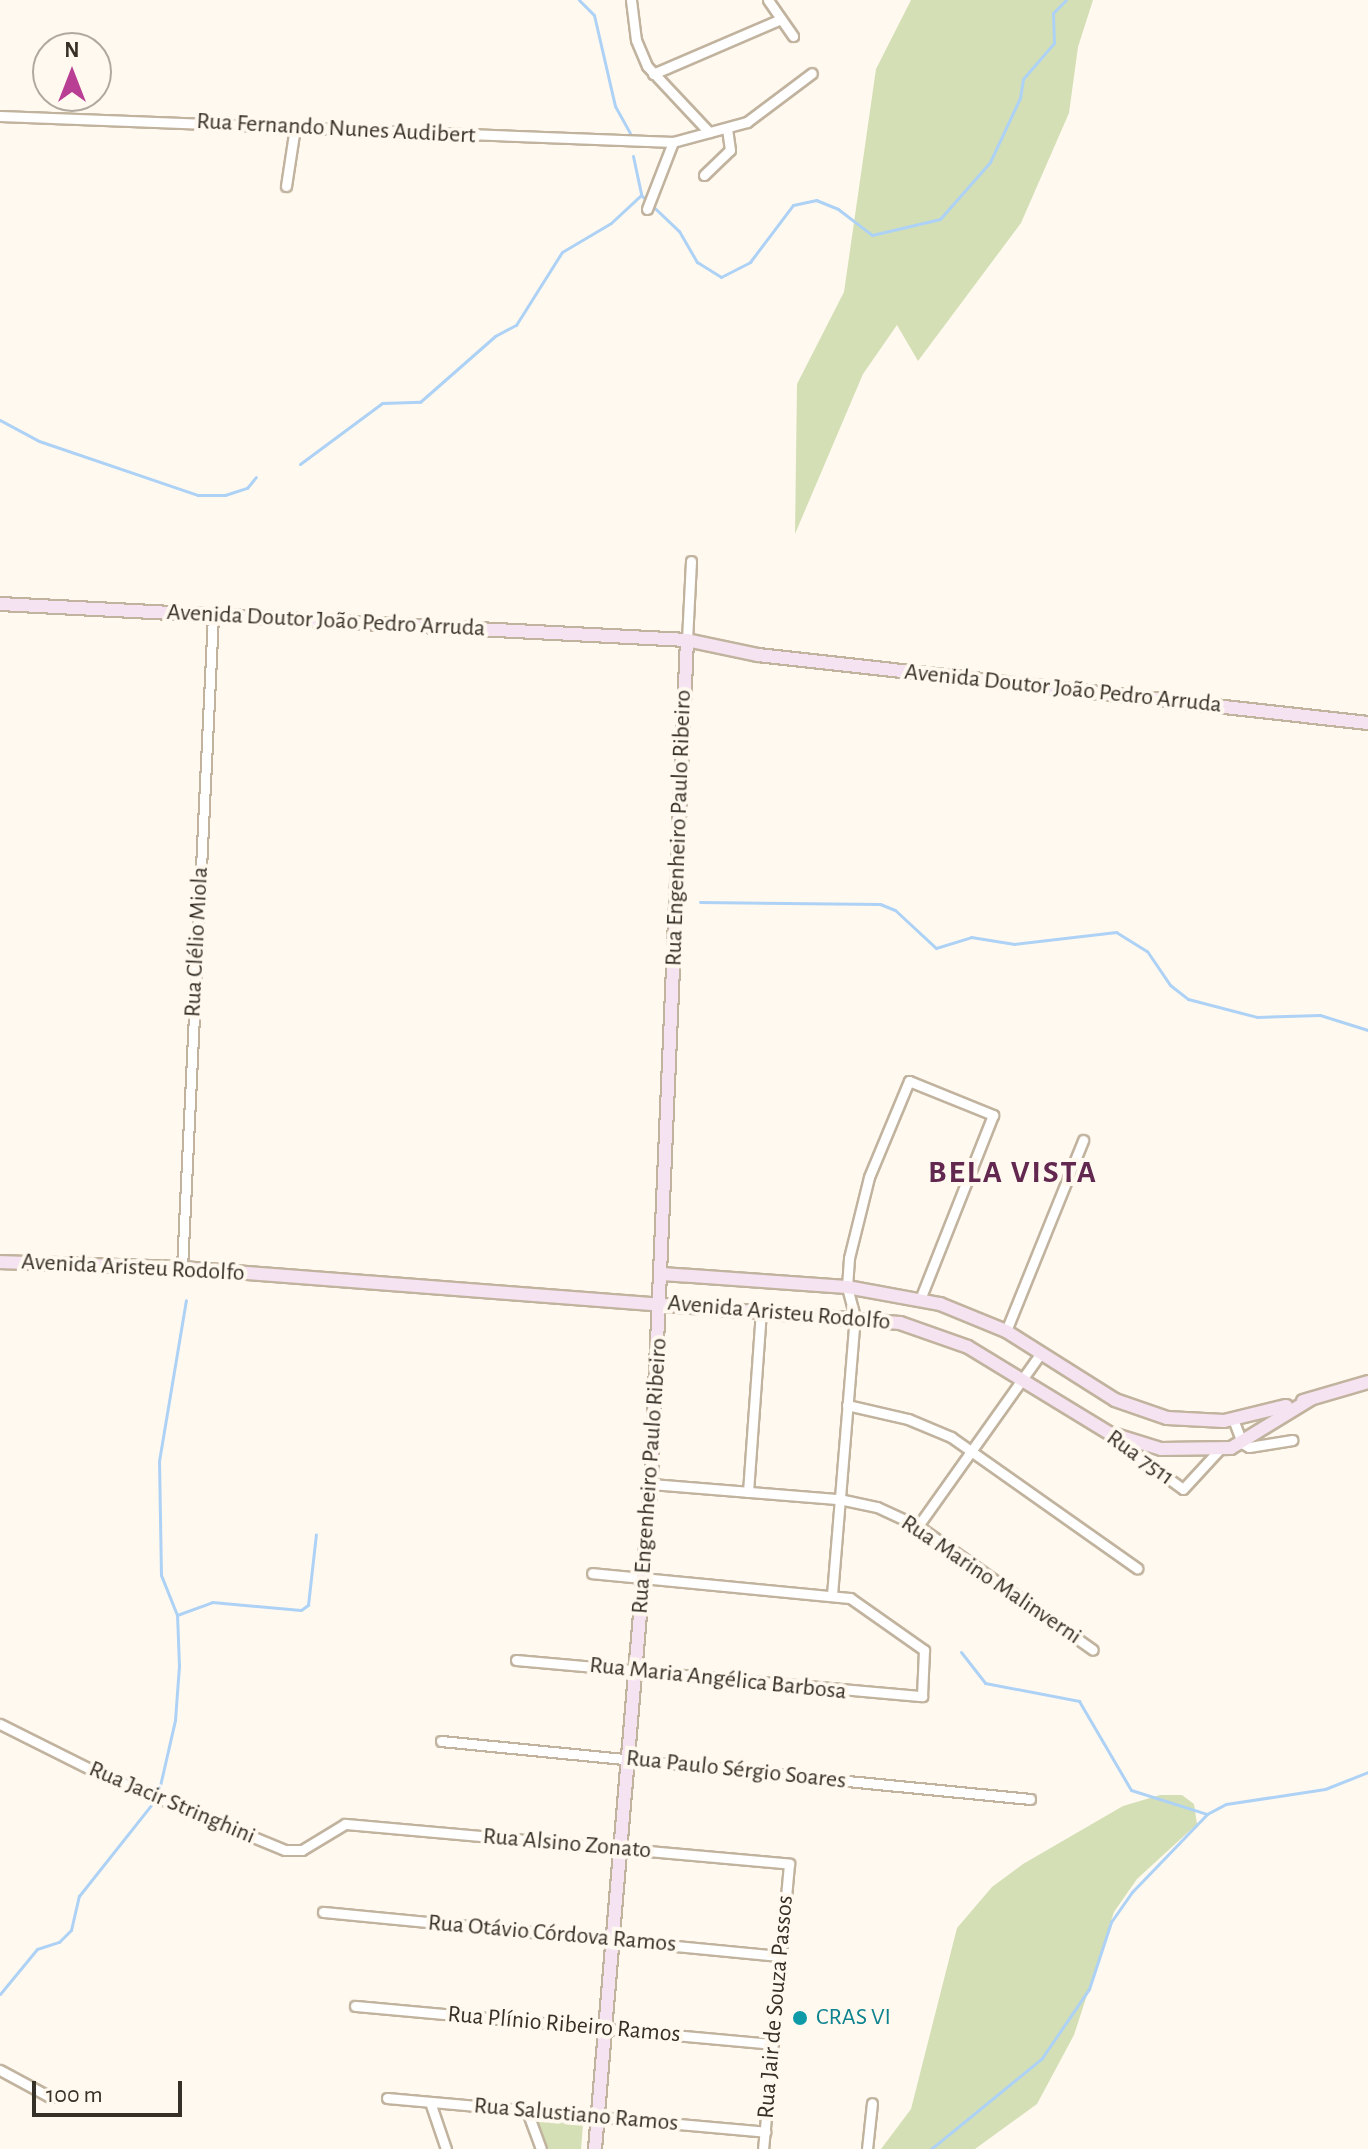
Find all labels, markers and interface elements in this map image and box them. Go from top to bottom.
north arrow [32,32,112,112]
text: N [64,39,80,61]
street label: Rua Fernando Nunes Audibert [196,107,476,151]
street label: Avenida Doutor João Pedro Arruda [166,598,486,644]
street label: Avenida Doutor João Pedro Arruda [903,658,1223,720]
street label: Rua Engenheiro Paulo Ribeiro [660,689,698,967]
street label: Rua Clélio Miola [179,866,215,1018]
district label: BELA VISTA [928,1153,1098,1191]
street label: Avenida Aristeu Rodolfo [21,1248,245,1288]
street label: Avenida Aristeu Rodolfo [666,1289,892,1337]
street label: Rua Engenheiro Paulo Ribeiro [626,1337,674,1615]
street label: Rua 7511 [1101,1424,1179,1492]
street label: Rua Marino Malinverni [895,1509,1087,1651]
street label: Rua Maria Angélica Barbosa [588,1651,848,1707]
street label: Rua Paulo Sérgio Soares [625,1744,847,1796]
street label: Rua Jacir Stringhini [84,1755,260,1851]
street label: Rua Alsino Zonato [482,1822,652,1866]
street label: Rua Jair de Souza Passos [752,1894,800,2120]
street label: Rua Otávio Córdova Ramos [427,1909,677,1959]
street label: Rua Plínio Ribeiro Ramos [446,2000,682,2050]
place label: CRAS VI [816,2004,891,2032]
marker: CRAS VI [791,2009,809,2027]
scale bar [36,2065,186,2115]
text: 100 m [46,2083,103,2107]
street label: Rua Salustiano Ramos [473,2092,679,2138]

